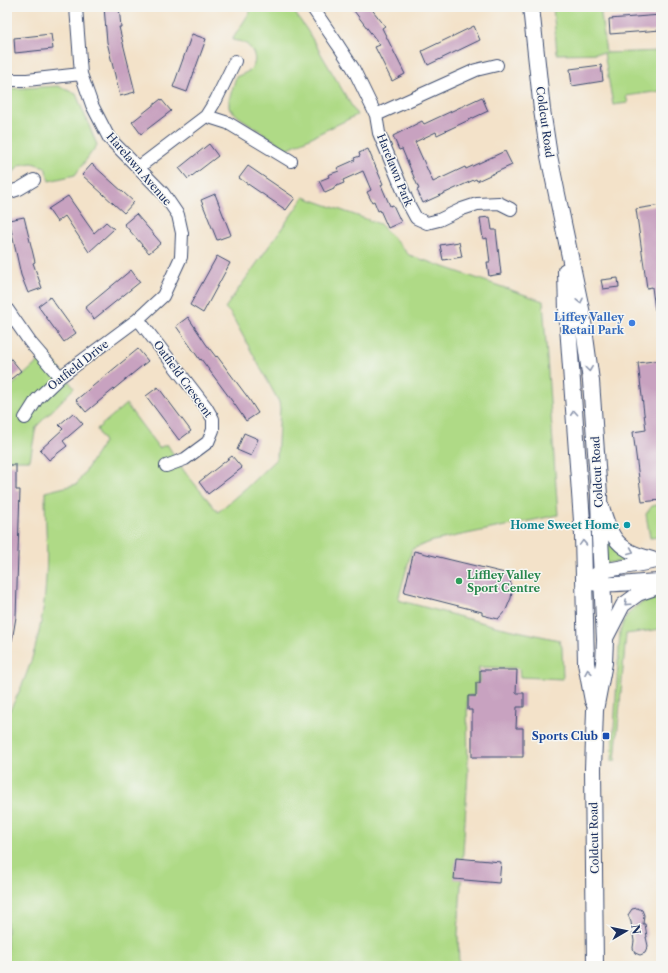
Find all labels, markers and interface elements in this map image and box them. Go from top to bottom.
street label: Coldcut Road [533,85,557,159]
street label: Harelawn Avenue [103,130,175,208]
street label: Harelawn Park [374,132,416,209]
one-way arrow [575,298,583,304]
place label: Liffey Valley Retail Park [554,310,625,337]
marker: Liffey Valley Retail Park [627,318,637,328]
street label: Oatfield Drive [45,337,111,393]
street label: Oatfield Crescent [150,338,216,420]
one-way arrow [585,366,594,372]
one-way arrow [570,410,579,416]
street label: Coldcut Road [588,436,606,508]
place label: Home Sweet Home [510,518,619,532]
marker: Home Sweet Home [622,520,632,530]
one-way arrow [579,540,588,546]
one-way arrow [626,546,634,554]
place label: Liffley Valley Sport Centre [467,568,541,595]
marker: Liffley Valley Sport Centre [454,576,464,586]
one-way arrow [624,599,632,606]
one-way arrow [584,669,593,675]
place label: Sports Club [532,729,598,743]
marker: Sports Club [601,731,611,741]
street label: Coldcut Road [586,802,602,874]
north arrow [606,911,646,951]
text: N [628,924,644,936]

